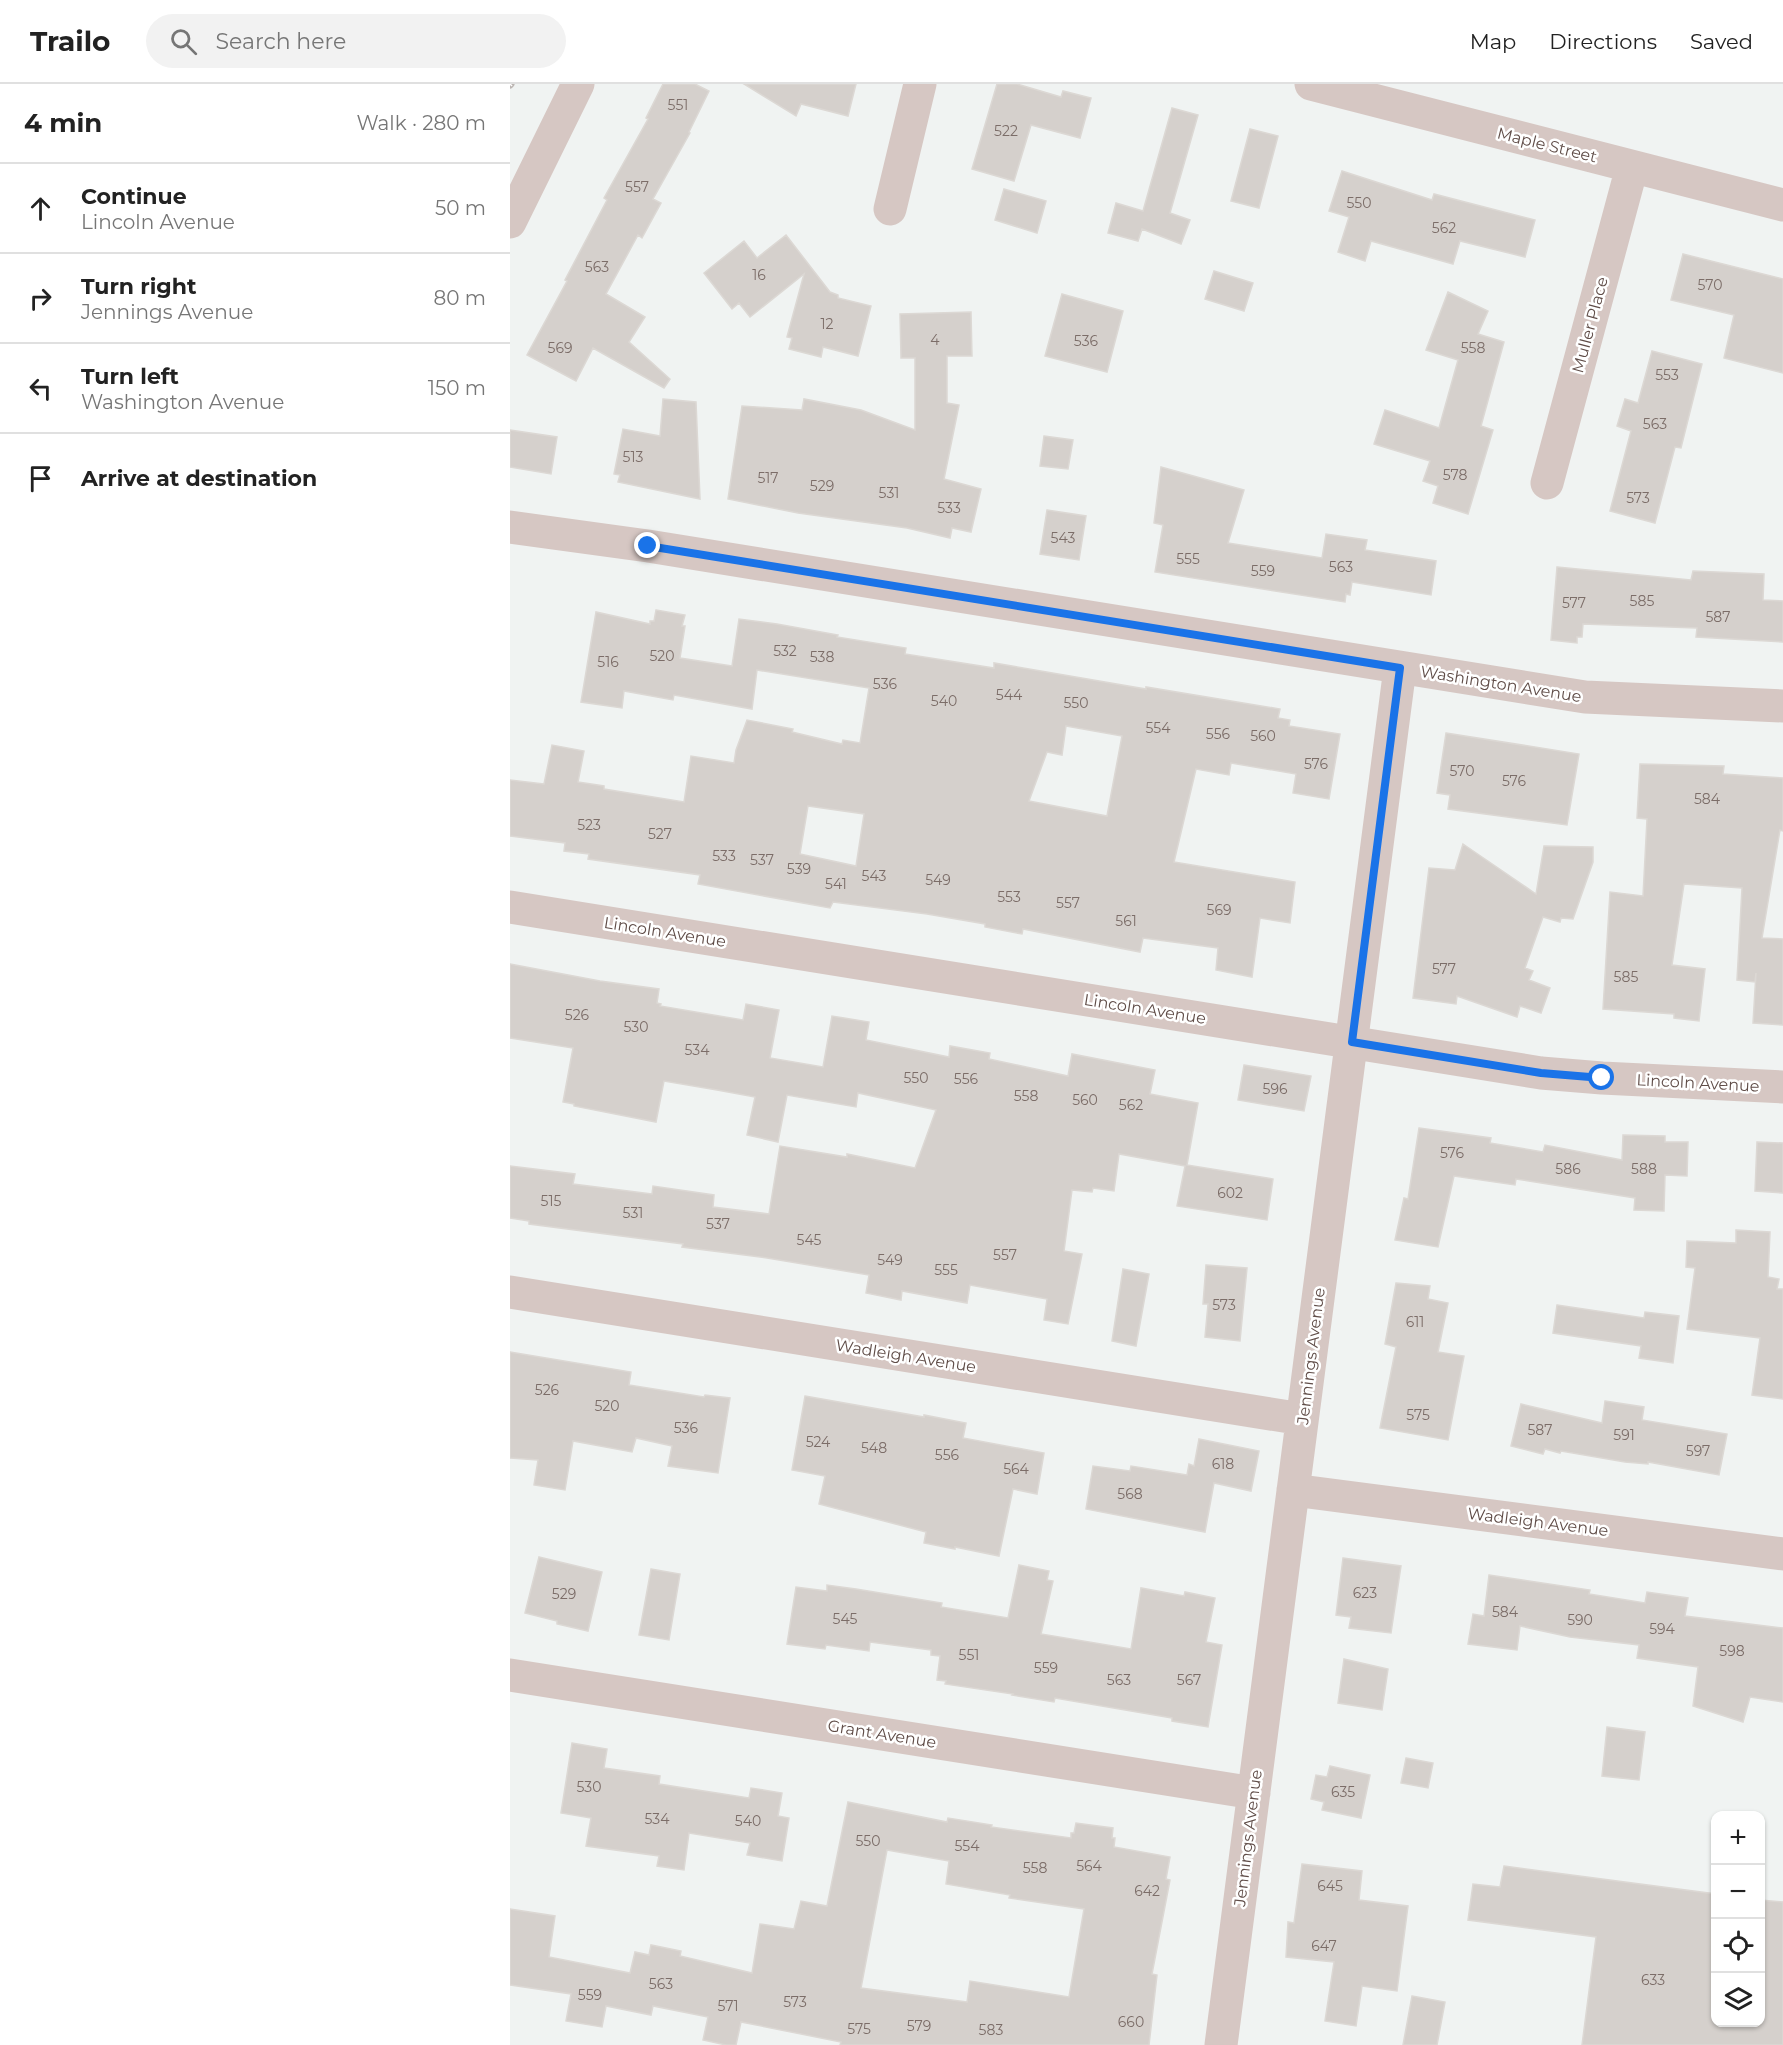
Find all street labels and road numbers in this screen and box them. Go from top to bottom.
street label: Maple Street [1495,123,1599,167]
street label: Muller Place [1568,275,1612,375]
street label: Washington Avenue [1419,662,1583,706]
street label: Lincoln Avenue [603,913,727,951]
street label: Lincoln Avenue [1083,990,1207,1028]
street label: Lincoln Avenue [1636,1070,1760,1096]
street label: Jennings Avenue [1293,1286,1329,1427]
street label: Wadleigh Avenue [834,1336,978,1376]
street label: Wadleigh Avenue [1466,1504,1610,1540]
street label: Grant Avenue [826,1716,938,1752]
street label: Jennings Avenue [1230,1768,1266,1909]

